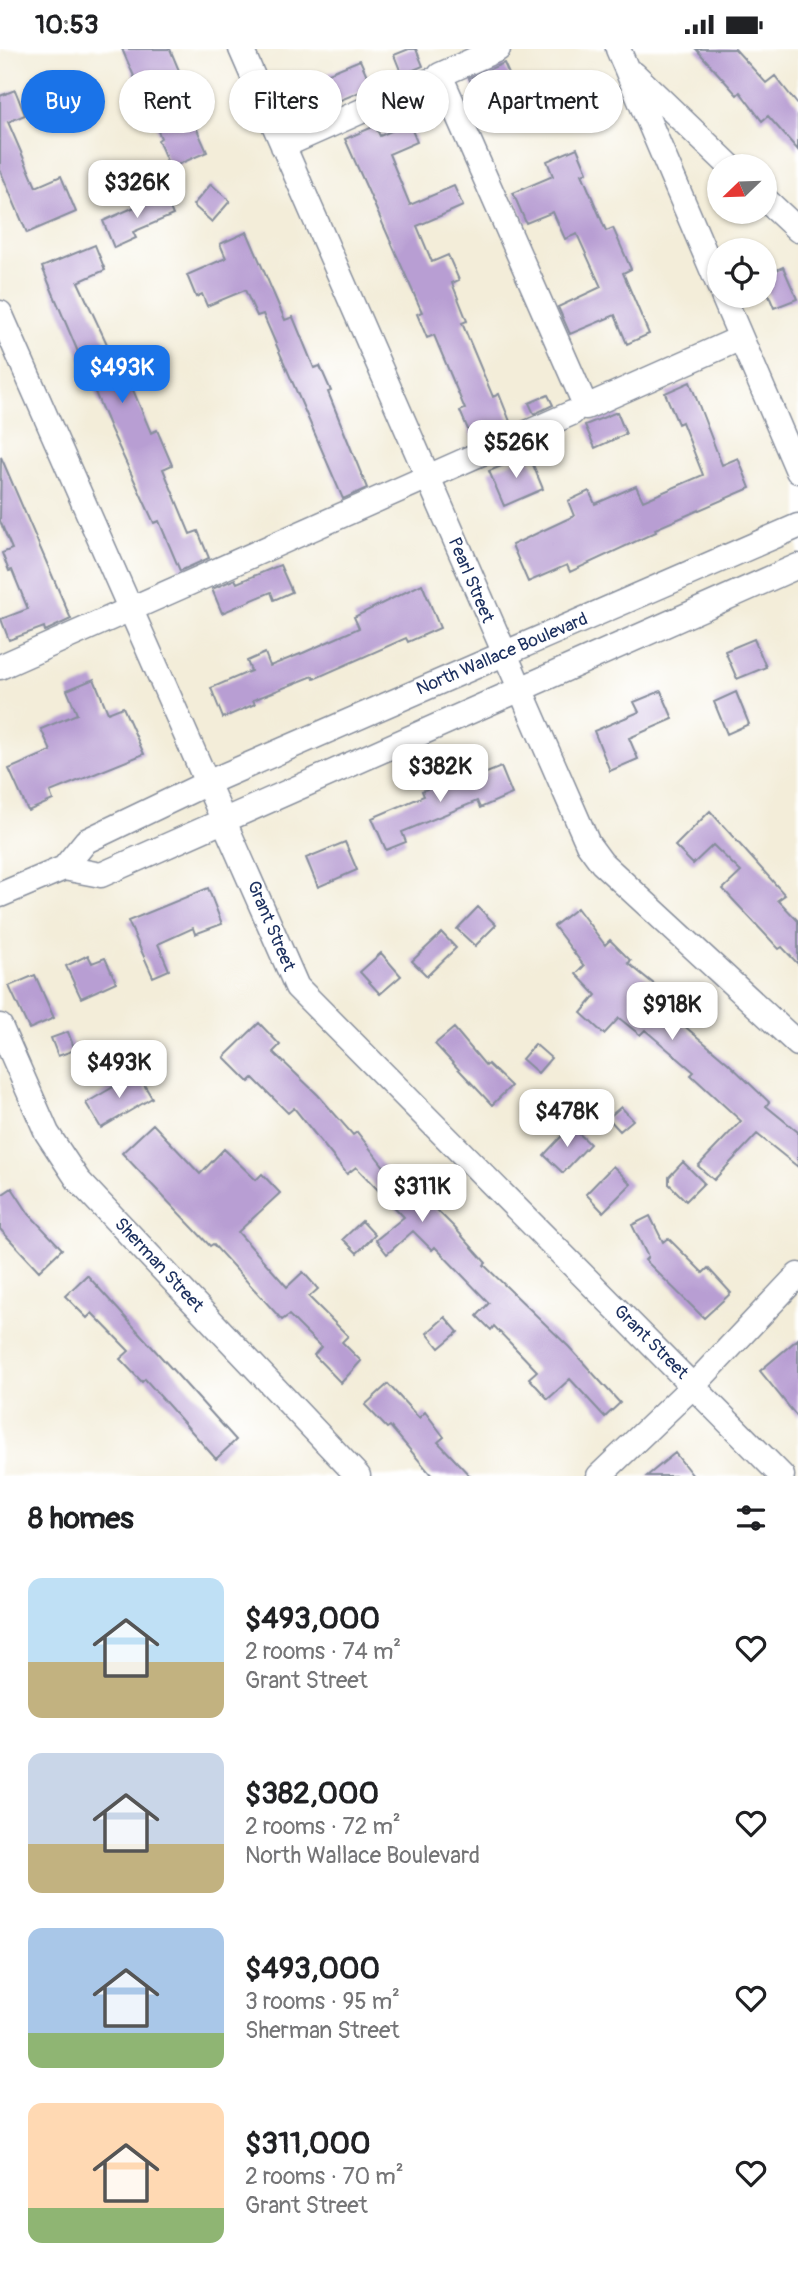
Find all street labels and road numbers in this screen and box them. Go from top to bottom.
street label: Pearl Street [443,534,500,627]
street label: North Wallace Boulevard [413,607,591,701]
street label: Grant Street [242,877,301,975]
street label: Sherman Street [109,1213,209,1318]
street label: Grant Street [609,1300,694,1385]

